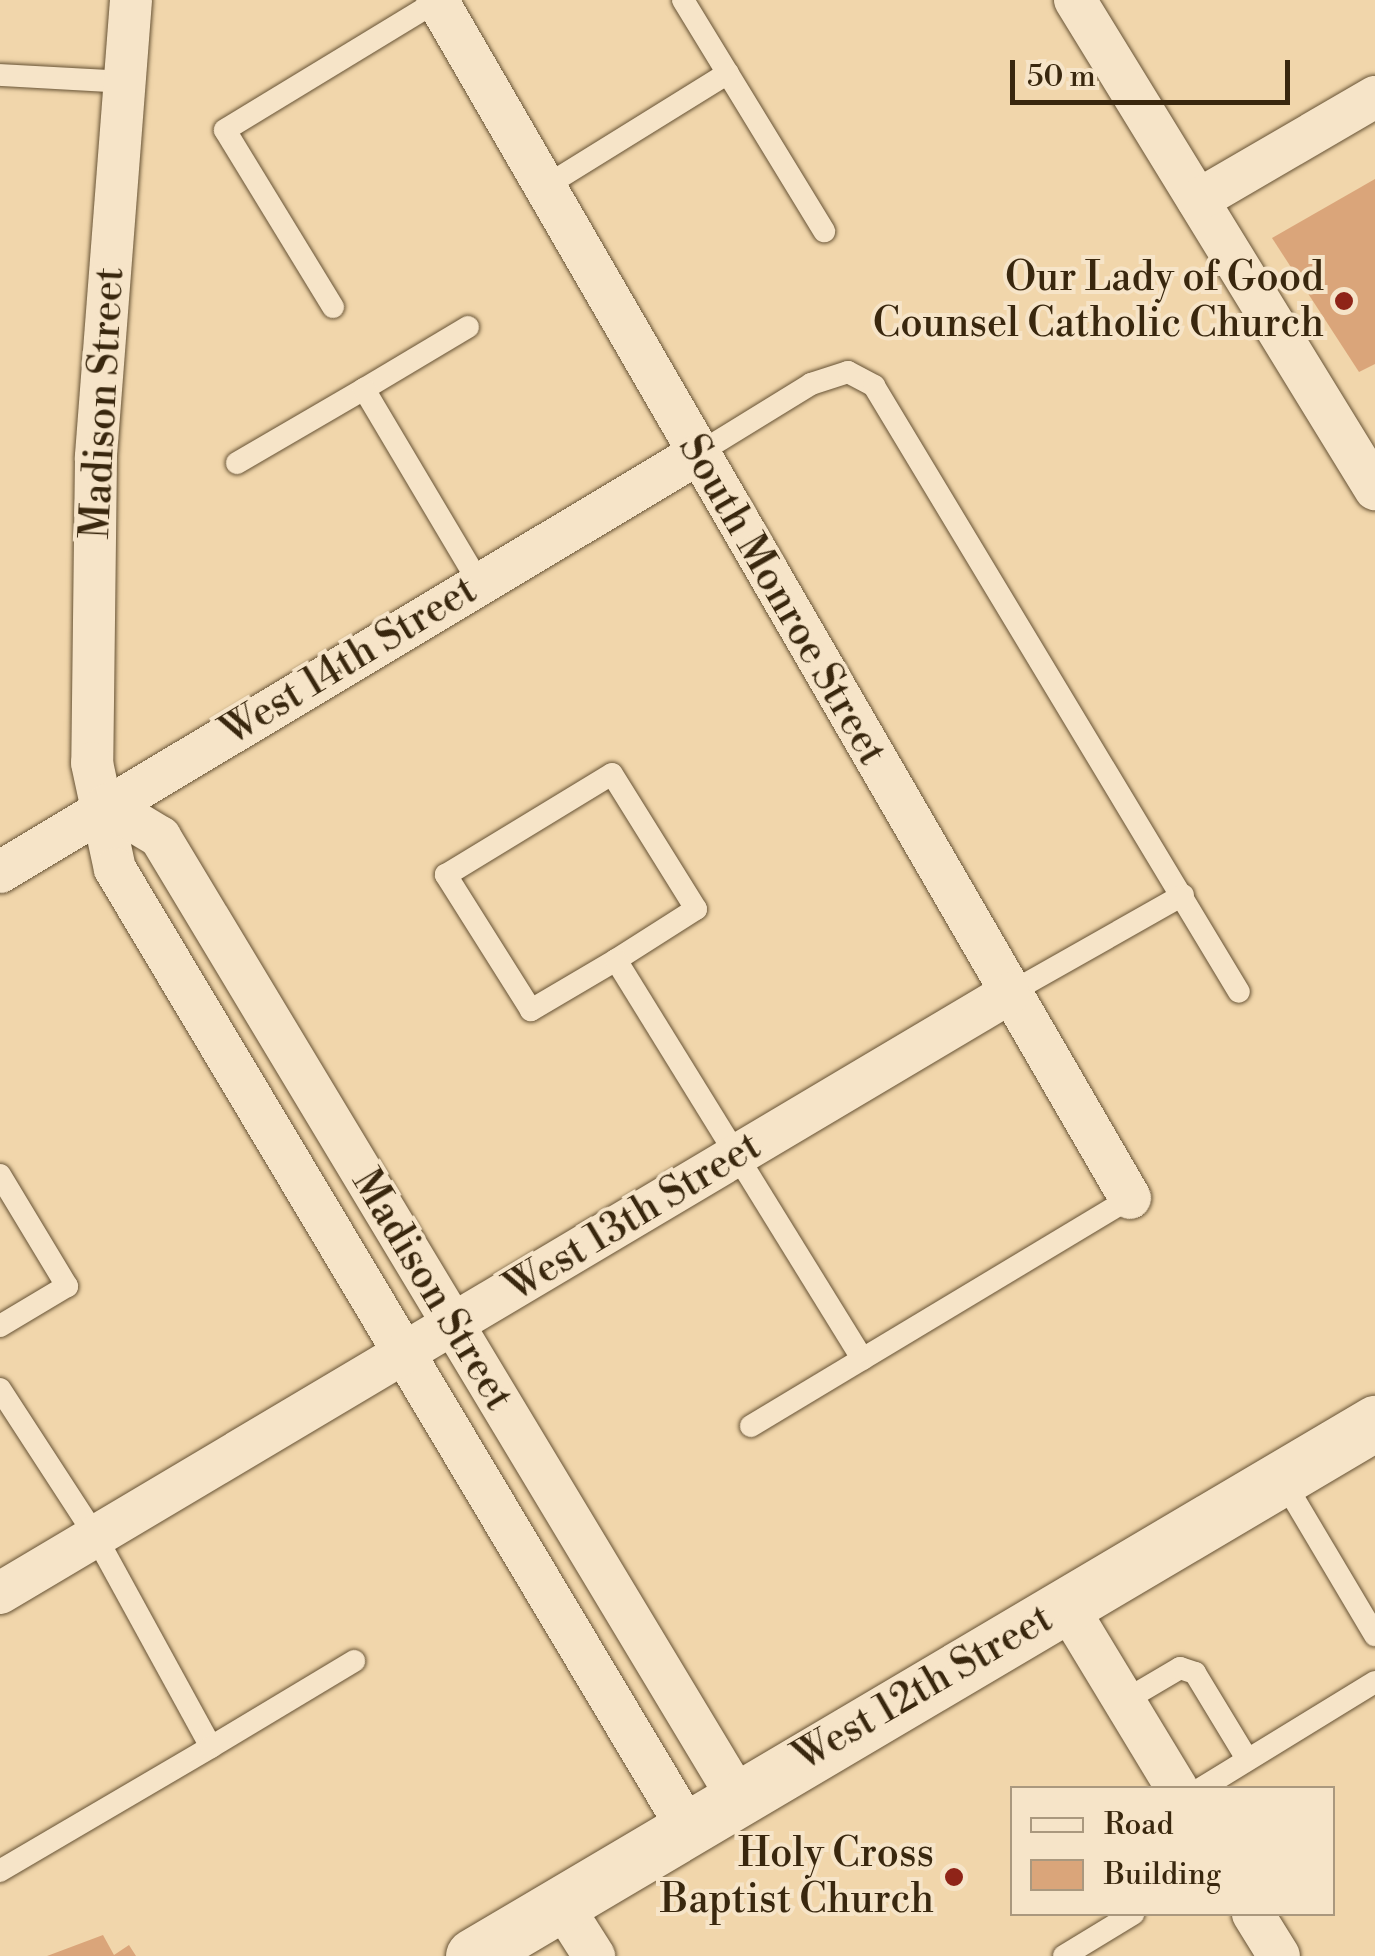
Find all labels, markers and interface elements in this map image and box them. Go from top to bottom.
scale bar [1015,40,1295,102]
text: 50 m [1027,58,1096,96]
place label: Our Lady of Good Counsel Catholic Church [873,254,1324,348]
street label: Madison Street [72,266,134,540]
marker: Our Lady of Good Counsel Catholic Church [1333,290,1355,312]
street label: South Monroe Street [668,426,896,774]
street label: West 14th Street [213,566,485,756]
street label: West 13th Street [497,1122,769,1312]
street label: Madison Street [341,1161,523,1419]
street label: West 12th Street [785,1595,1061,1781]
legend [1010,1786,1335,1916]
text: Road [1104,1806,1174,1844]
place label: Holy Cross Baptist Church [660,1830,934,1924]
text: Building [1104,1856,1221,1894]
marker: Holy Cross Baptist Church [943,1866,965,1888]

